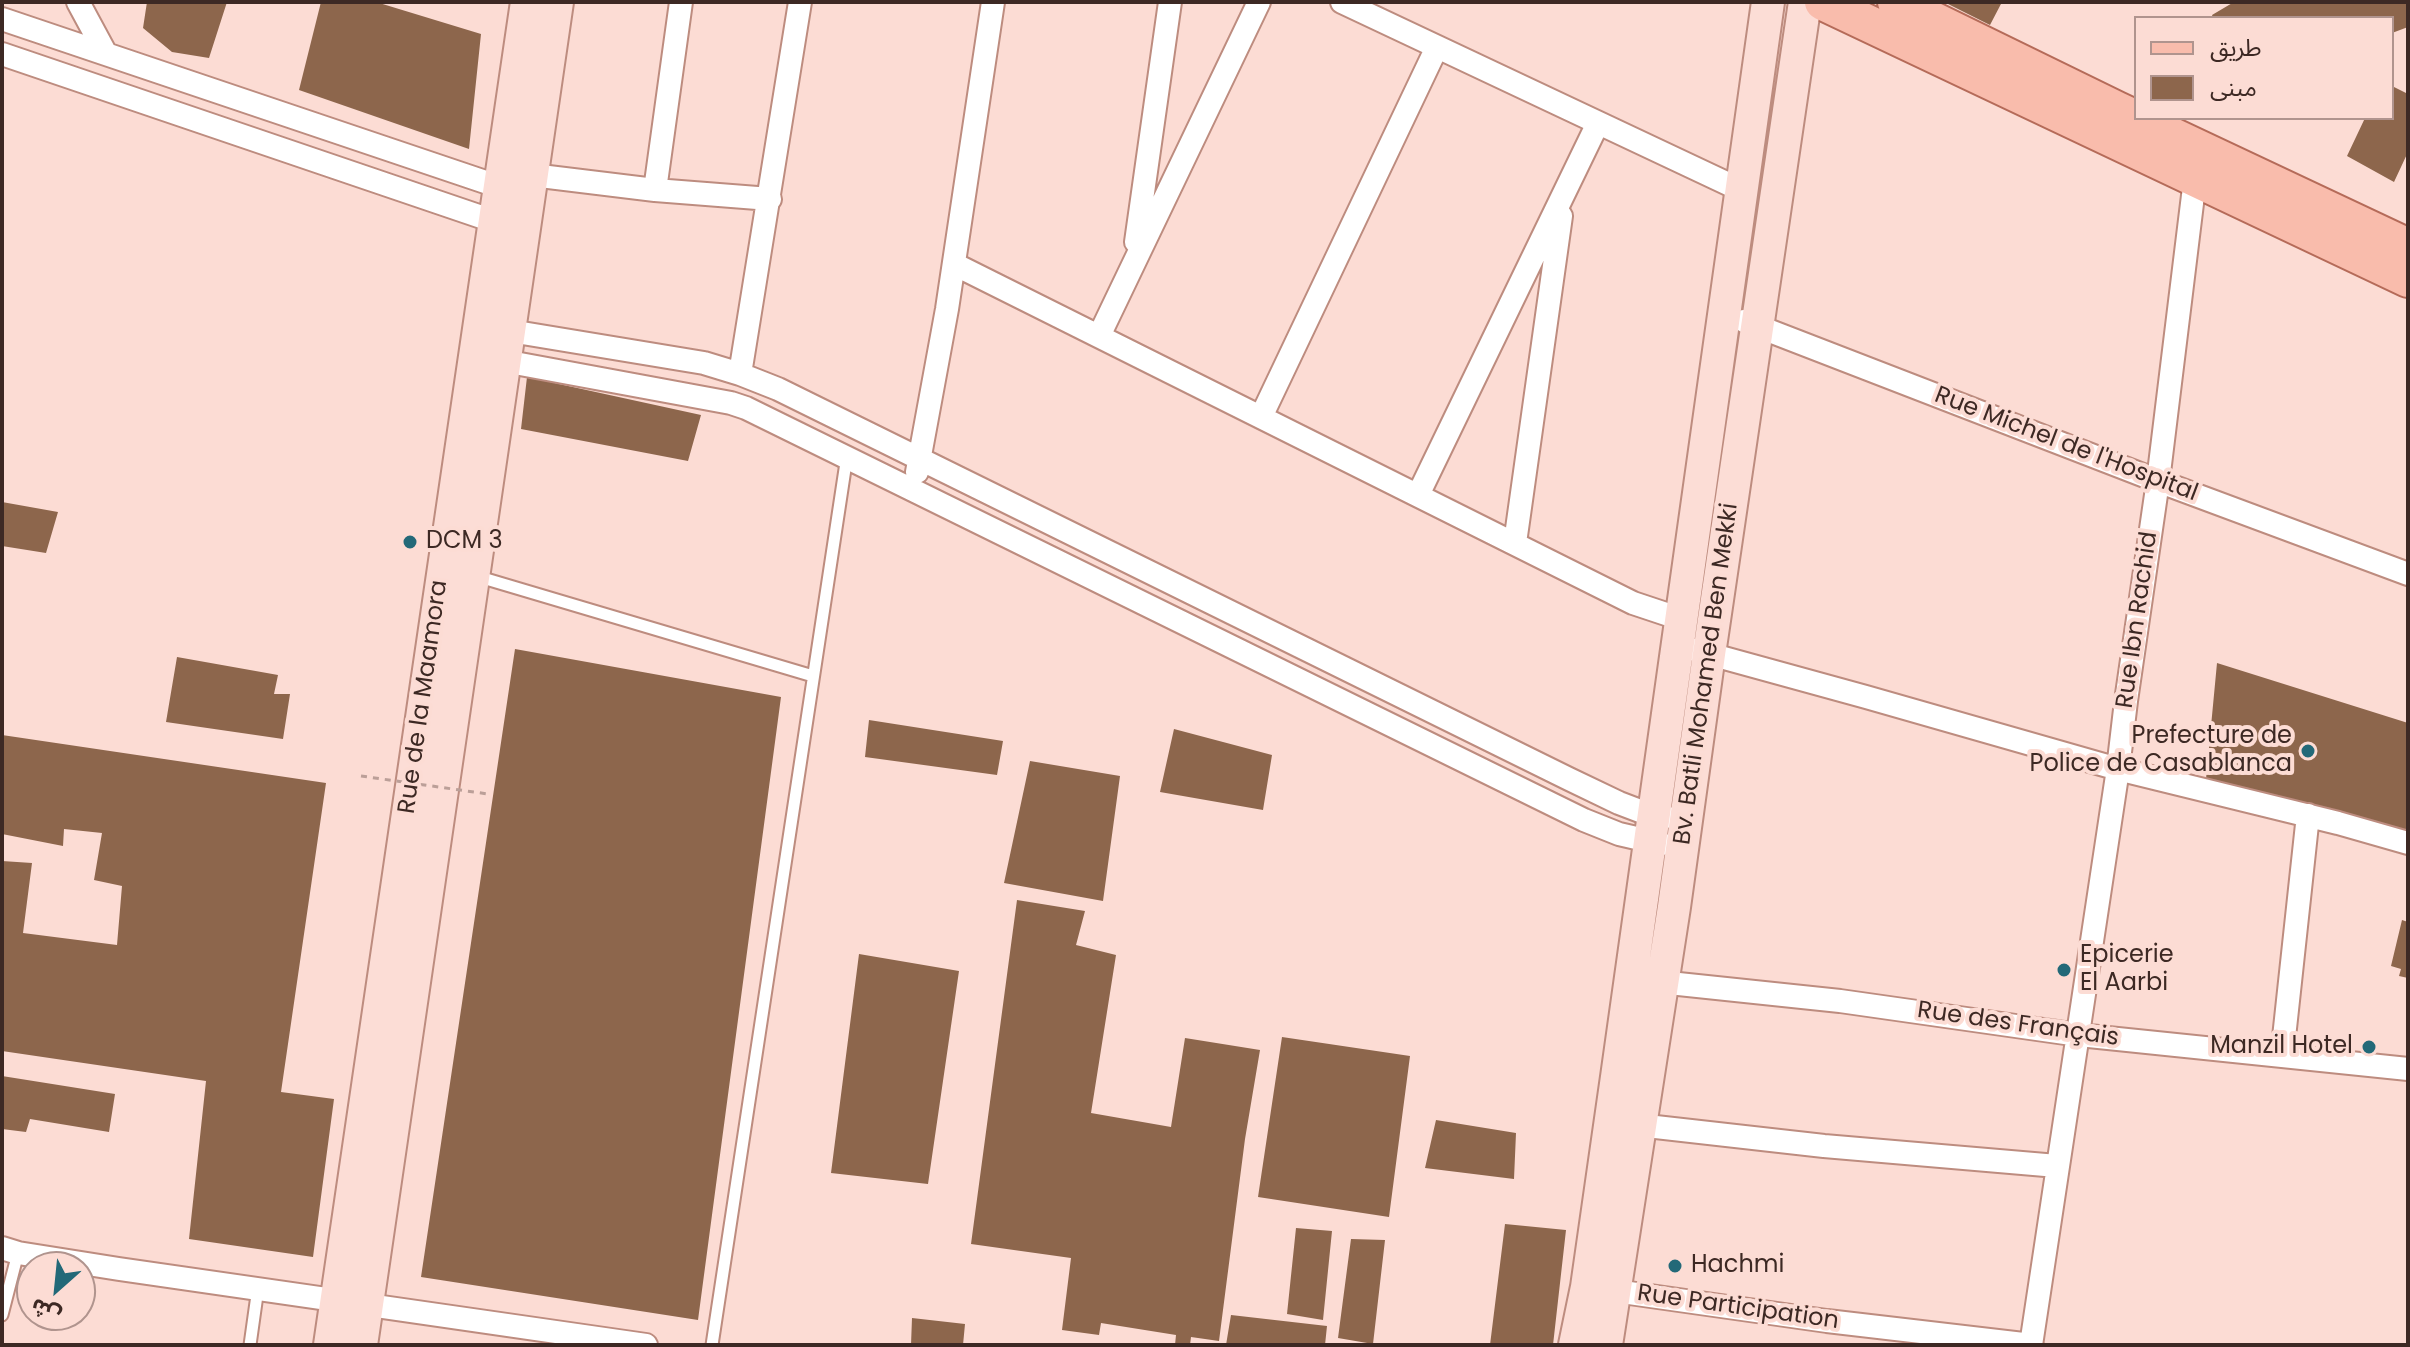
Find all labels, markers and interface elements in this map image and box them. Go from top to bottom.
legend [2134,16,2394,120]
text: طريق [2210,31,2262,64]
text: مبنى [2210,71,2257,104]
street label: Rue Michel de l'Hospital [1930,381,2202,509]
street label: Bv. Batli Mohamed Ben Mekki [1669,501,1745,847]
place label: DCM 3 [426,528,503,556]
street label: Rue Ibn Rachid [2111,530,2165,710]
marker: DCM 3 [401,533,419,551]
street label: Rue de la Maamora [393,578,455,816]
place label: Prefecture de Police de Casablanca [2030,723,2292,779]
marker: Prefecture de Police de Casablanca [2299,742,2317,760]
place label: Epicerie El Aarbi [2080,942,2174,998]
marker: Epicerie El Aarbi [2055,961,2073,979]
street label: Rue des Français [1915,997,2121,1053]
place label: Manzil Hotel [2210,1033,2353,1061]
marker: Manzil Hotel [2360,1038,2378,1056]
north arrow [16,1251,96,1331]
place label: Hachmi [1691,1252,1784,1280]
marker: Hachmi [1666,1257,1684,1275]
street label: Rue Participation [1635,1280,1841,1336]
text: ش [25,1290,66,1332]

